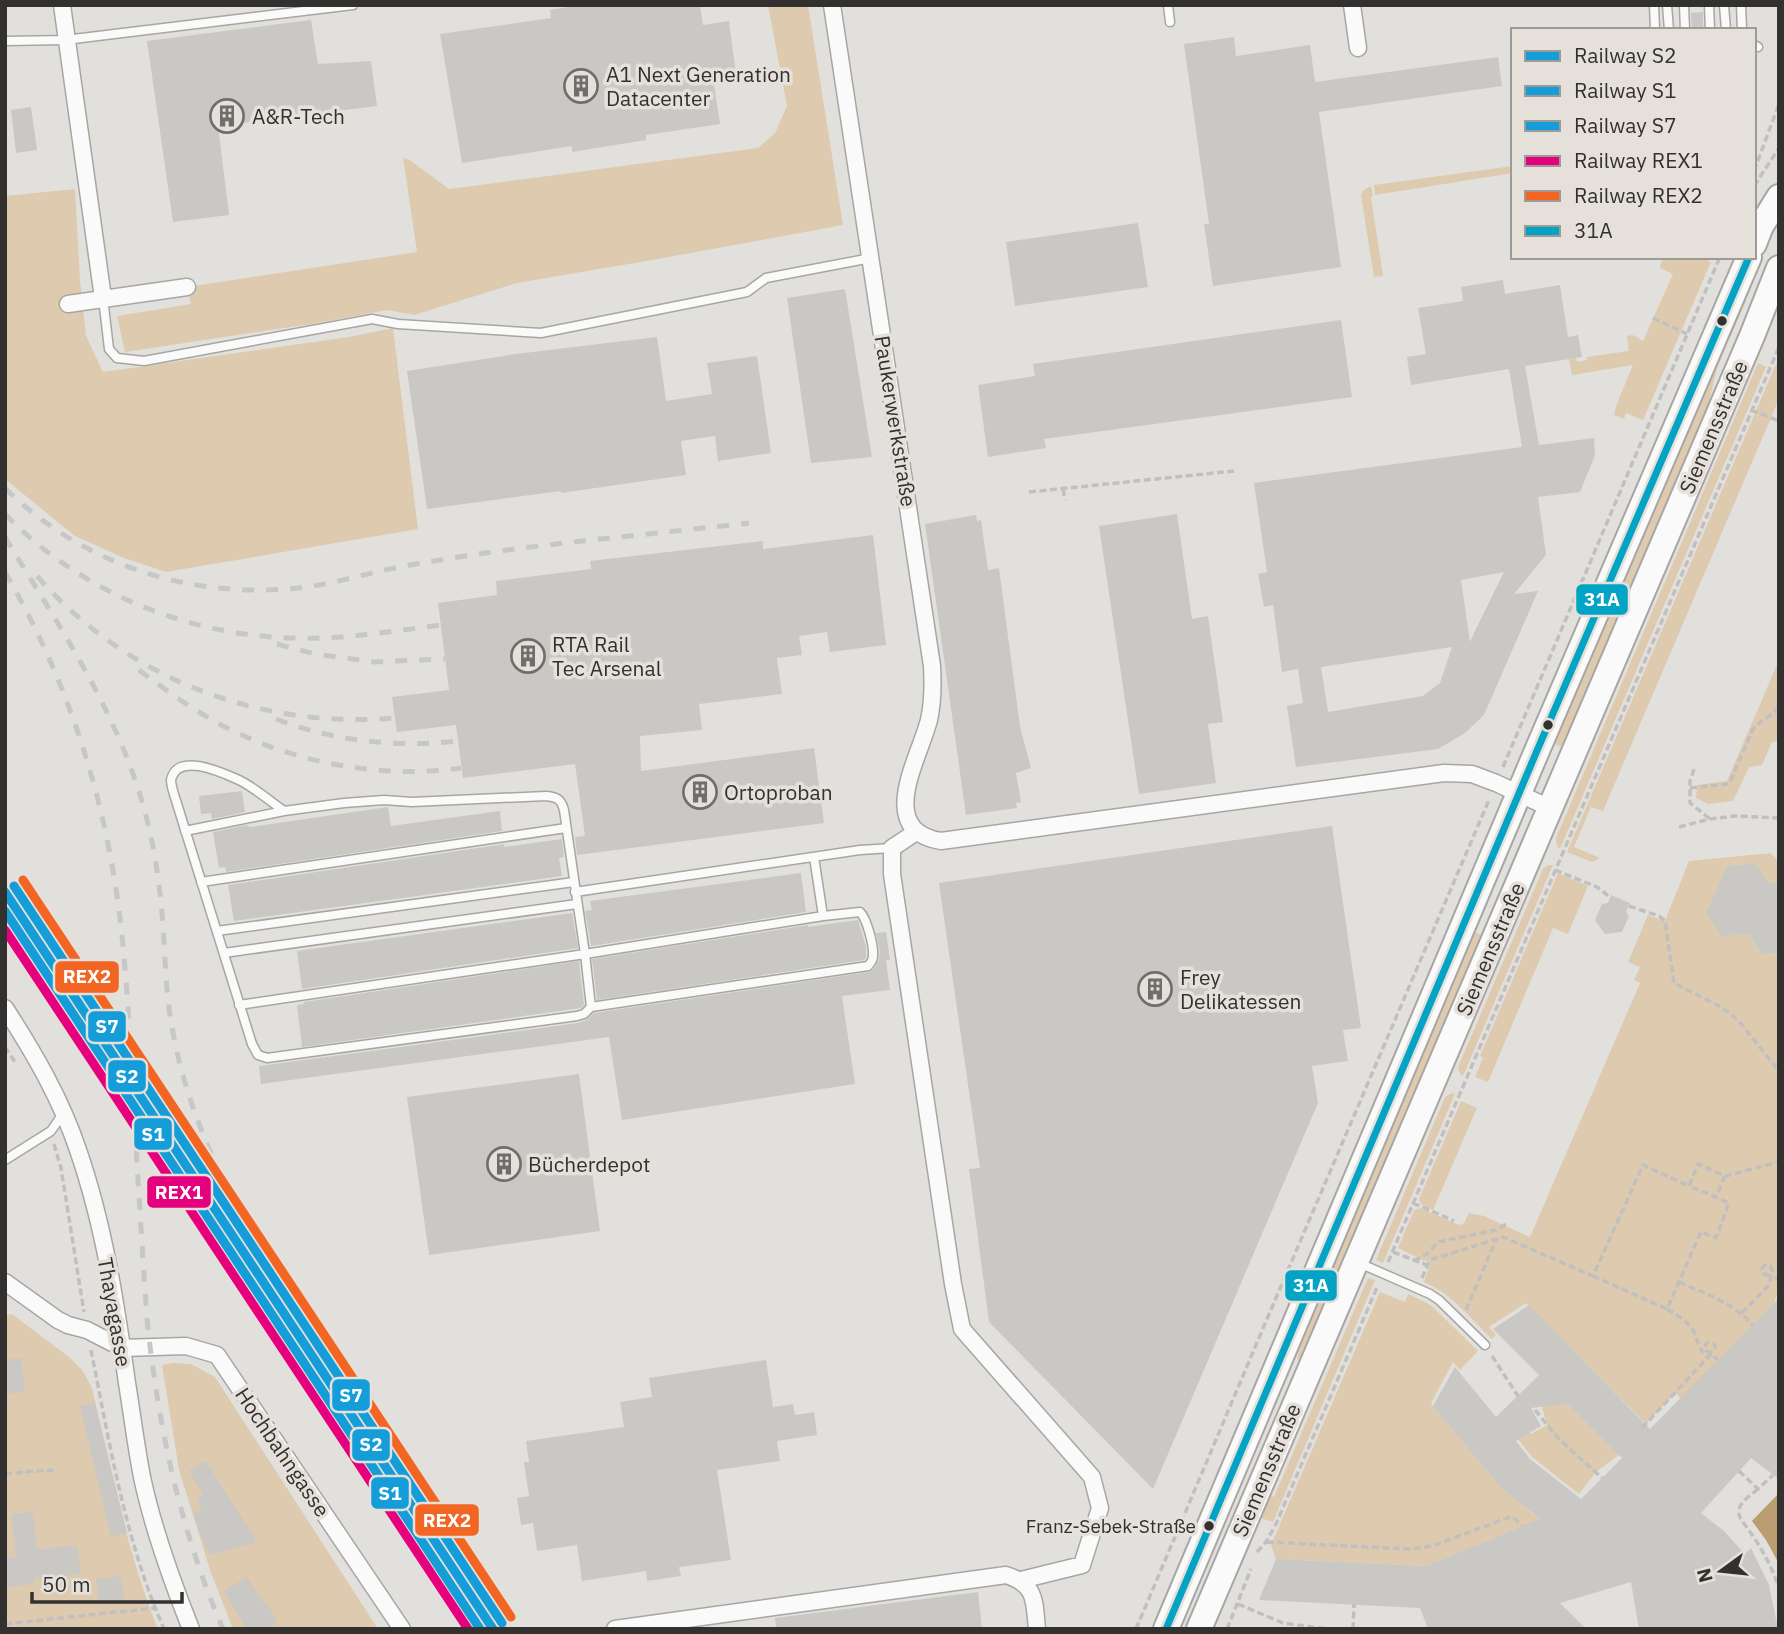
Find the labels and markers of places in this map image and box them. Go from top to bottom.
place label: A1 Next Generation Datacenter [606,60,791,112]
building icon: A1 Next Generation Datacenter [562,67,600,105]
building icon: A&R-Tech [208,97,246,135]
place label: A&R-Tech [252,102,345,130]
unlabelled marker [1715,314,1729,328]
place label: RTA Rail Tec Arsenal [552,630,662,682]
building icon: RTA Rail Tec Arsenal [509,637,547,675]
unlabelled marker [1541,718,1555,732]
building icon: Ortoproban [681,773,719,811]
place label: Ortoproban [724,778,833,806]
place label: Frey Delikatessen [1180,963,1301,1015]
building icon: Frey Delikatessen [1136,970,1174,1008]
building icon: Bücherdepot [485,1145,523,1183]
place label: Bücherdepot [528,1150,650,1178]
place label: Franz-Sebek-Straße [1026,1514,1196,1538]
marker: Franz-Sebek-Straße [1202,1519,1216,1533]

